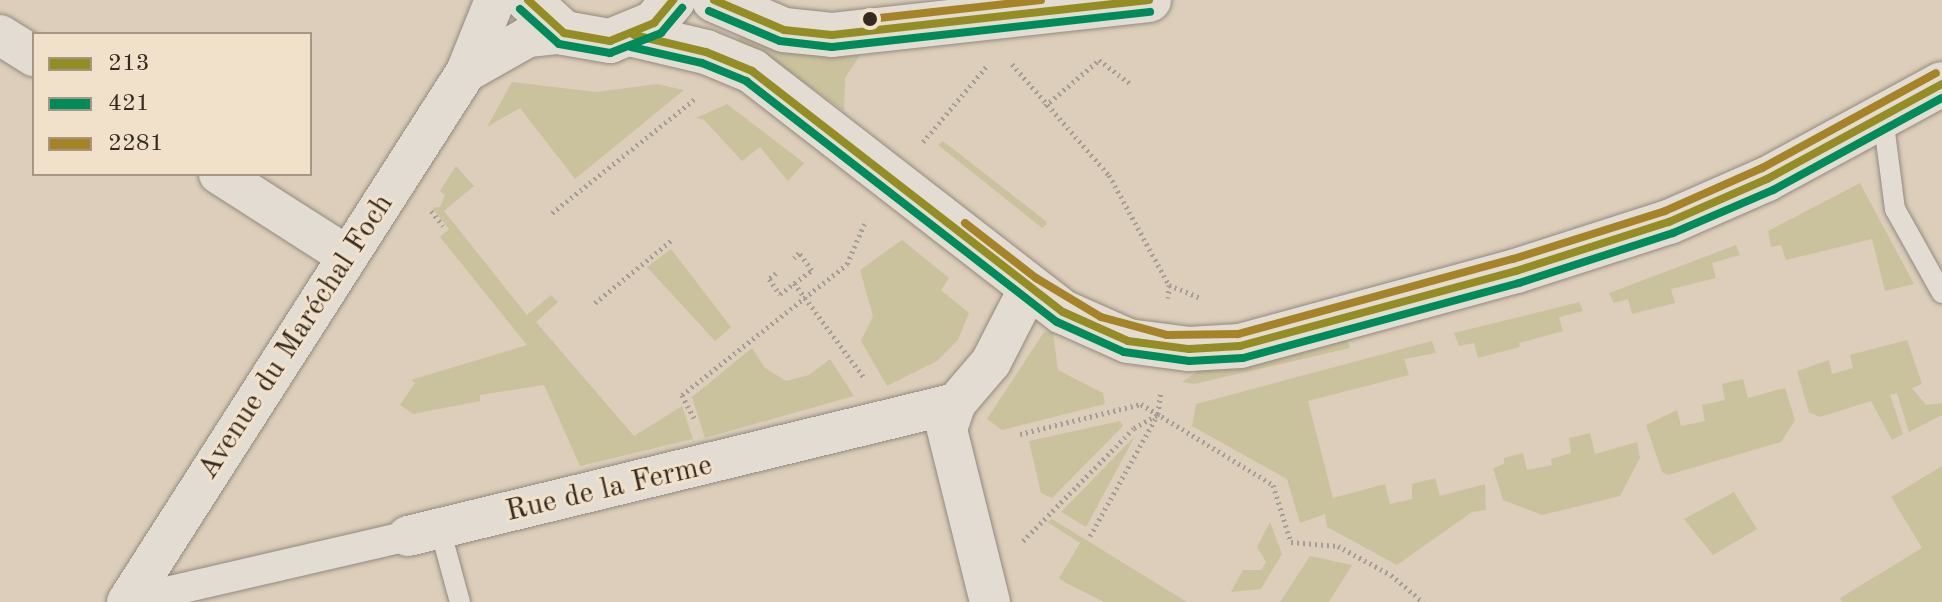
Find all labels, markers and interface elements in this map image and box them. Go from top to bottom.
unlabelled marker [862,11,878,27]
legend [32,32,312,176]
text: 213 [108,52,150,76]
text: 421 [108,92,150,116]
text: 2281 [108,132,164,156]
street label: Avenue du Maréchal Foch [190,188,402,486]
street label: Rue de la Ferme [502,448,716,530]

